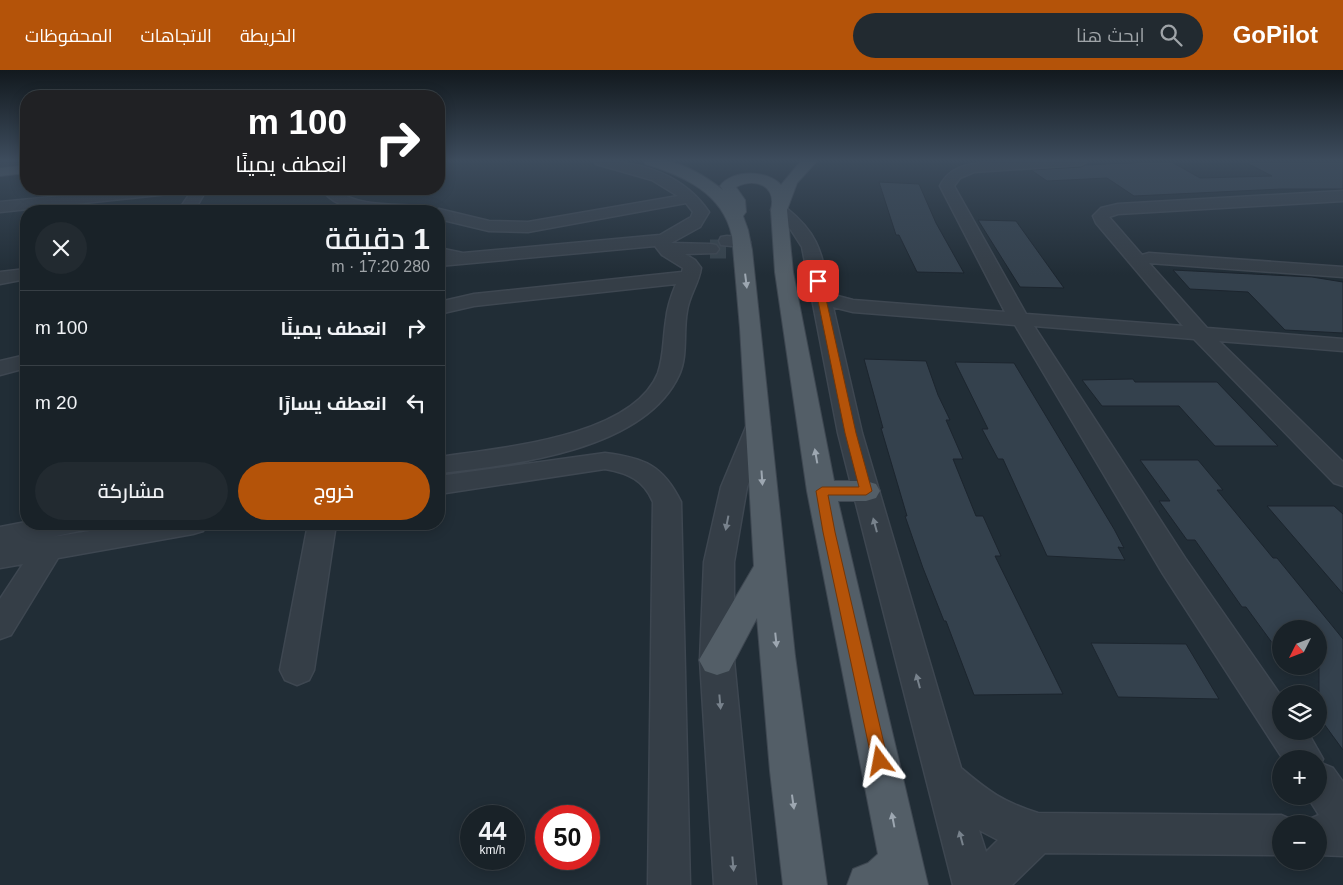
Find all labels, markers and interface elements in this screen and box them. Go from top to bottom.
search box [853,13,1203,58]
icon: search [1157,21,1185,49]
text: GoPilot [1233,21,1318,48]
text: ابحث هنا [1076,25,1145,46]
text: المحفوظات [25,26,113,46]
text: الاتجاهات [141,26,212,46]
text: الخريطة [240,26,296,46]
text: 100 m [248,102,347,141]
icon: right [365,110,430,175]
text: انعطف يمينًا [235,152,347,177]
button: close [35,222,87,274]
text: 1 دقيقة [325,222,430,255]
text: 280 m · 17:20 [331,258,430,275]
pin [797,260,839,302]
icon: arrive [804,267,832,295]
one-way arrow [742,274,750,290]
icon: right [402,314,430,342]
text: 100 m [35,317,88,338]
text: انعطف يمينًا [280,318,387,339]
icon: left [402,389,430,417]
text: 20 m [35,392,77,413]
text: انعطف يسارًا [278,393,387,414]
one-way arrow [811,447,819,463]
button: مشاركة [35,462,228,520]
button: خروج [238,462,430,520]
one-way arrow [758,470,766,486]
one-way arrow [722,515,730,531]
one-way arrow [871,517,879,532]
north arrow [1272,620,1328,675]
map controls [1272,620,1327,870]
one-way arrow [772,632,780,648]
one-way arrow [914,674,922,689]
button: layers [1272,685,1327,740]
one-way arrow [716,694,724,710]
position arrow [853,734,905,786]
button: + [1272,750,1327,805]
one-way arrow [789,794,797,810]
speed limit sign: 50 [535,805,600,870]
one-way arrow [888,812,896,828]
button: − [1272,815,1327,870]
text: 44 [479,817,506,845]
one-way arrow [957,830,965,845]
text: km/h [479,843,506,857]
one-way arrow [729,856,737,872]

